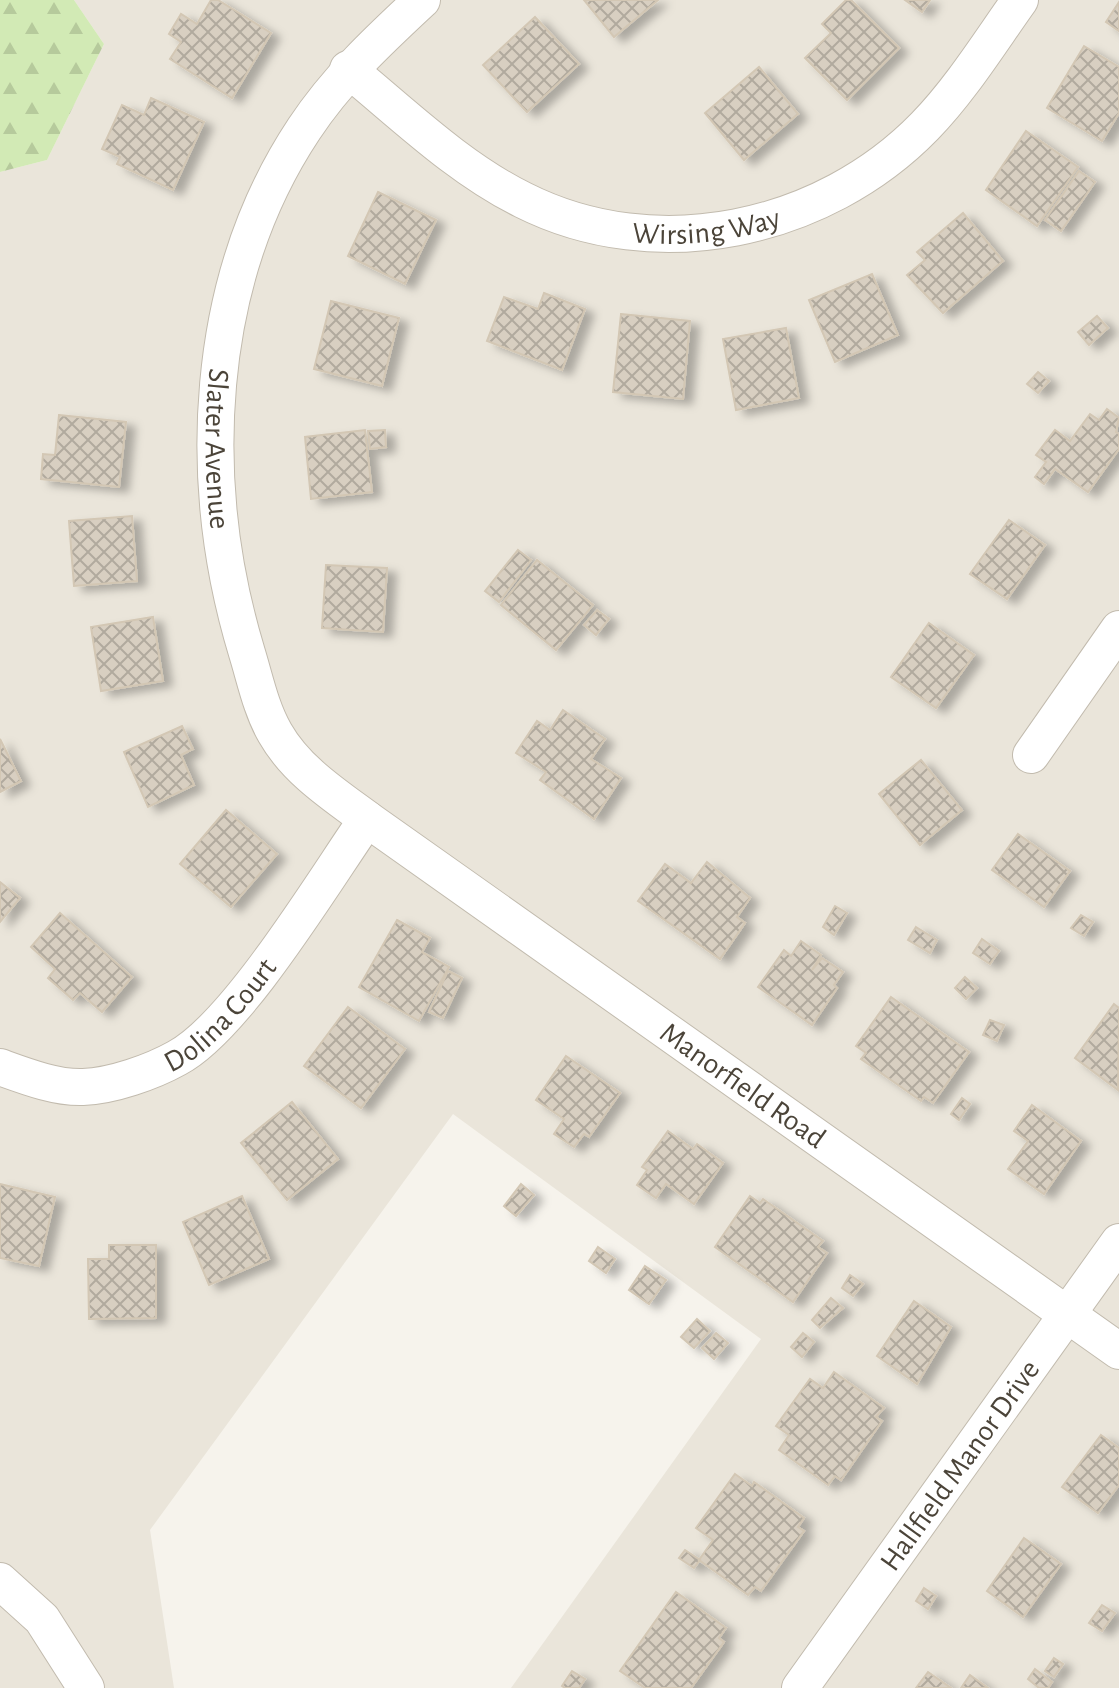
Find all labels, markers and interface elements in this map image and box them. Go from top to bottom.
street label: Wirsing Way [631,203,784,250]
street label: Slater Avenue [199,367,235,531]
street label: Dolina Court [159,953,283,1078]
street label: Manorfield Road [655,1017,831,1154]
street label: Hallfield Manor Drive [875,1355,1045,1577]

